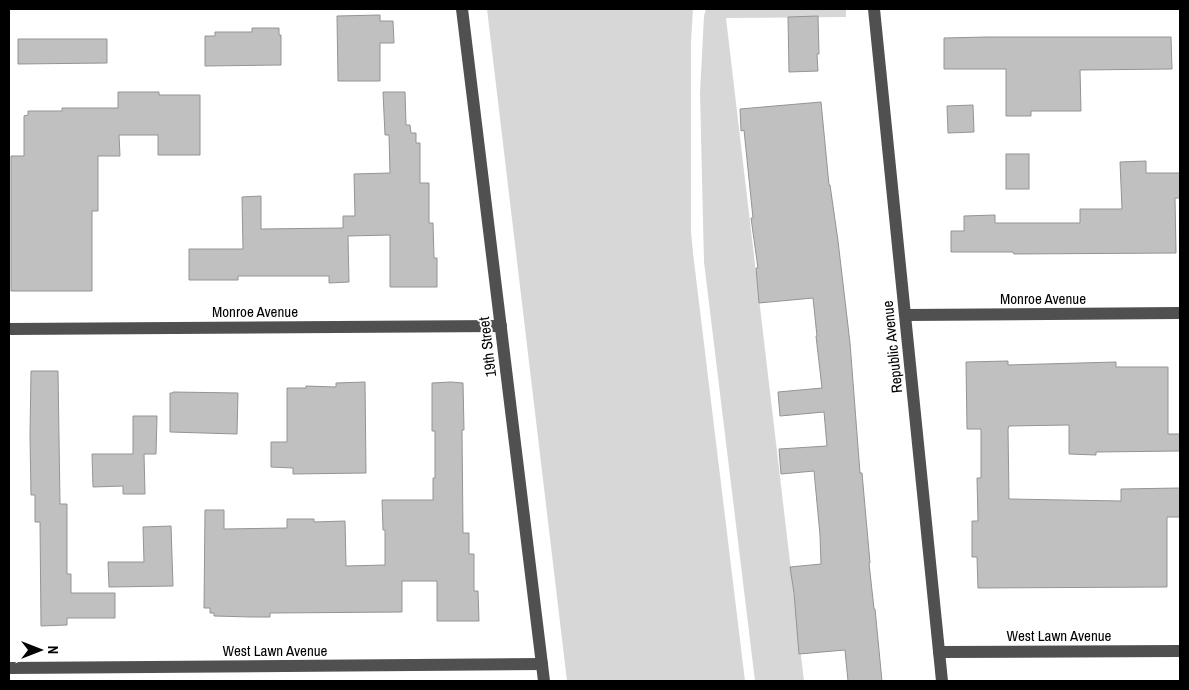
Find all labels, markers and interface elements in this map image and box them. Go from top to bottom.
street label: Monroe Avenue [1000,288,1086,309]
street label: Republic Avenue [877,300,907,394]
street label: Monroe Avenue [212,301,298,322]
street label: 19th Street [473,315,501,378]
north arrow [15,625,65,675]
street label: West Lawn Avenue [1007,625,1112,646]
street label: West Lawn Avenue [223,640,328,661]
text: N [44,646,62,654]

